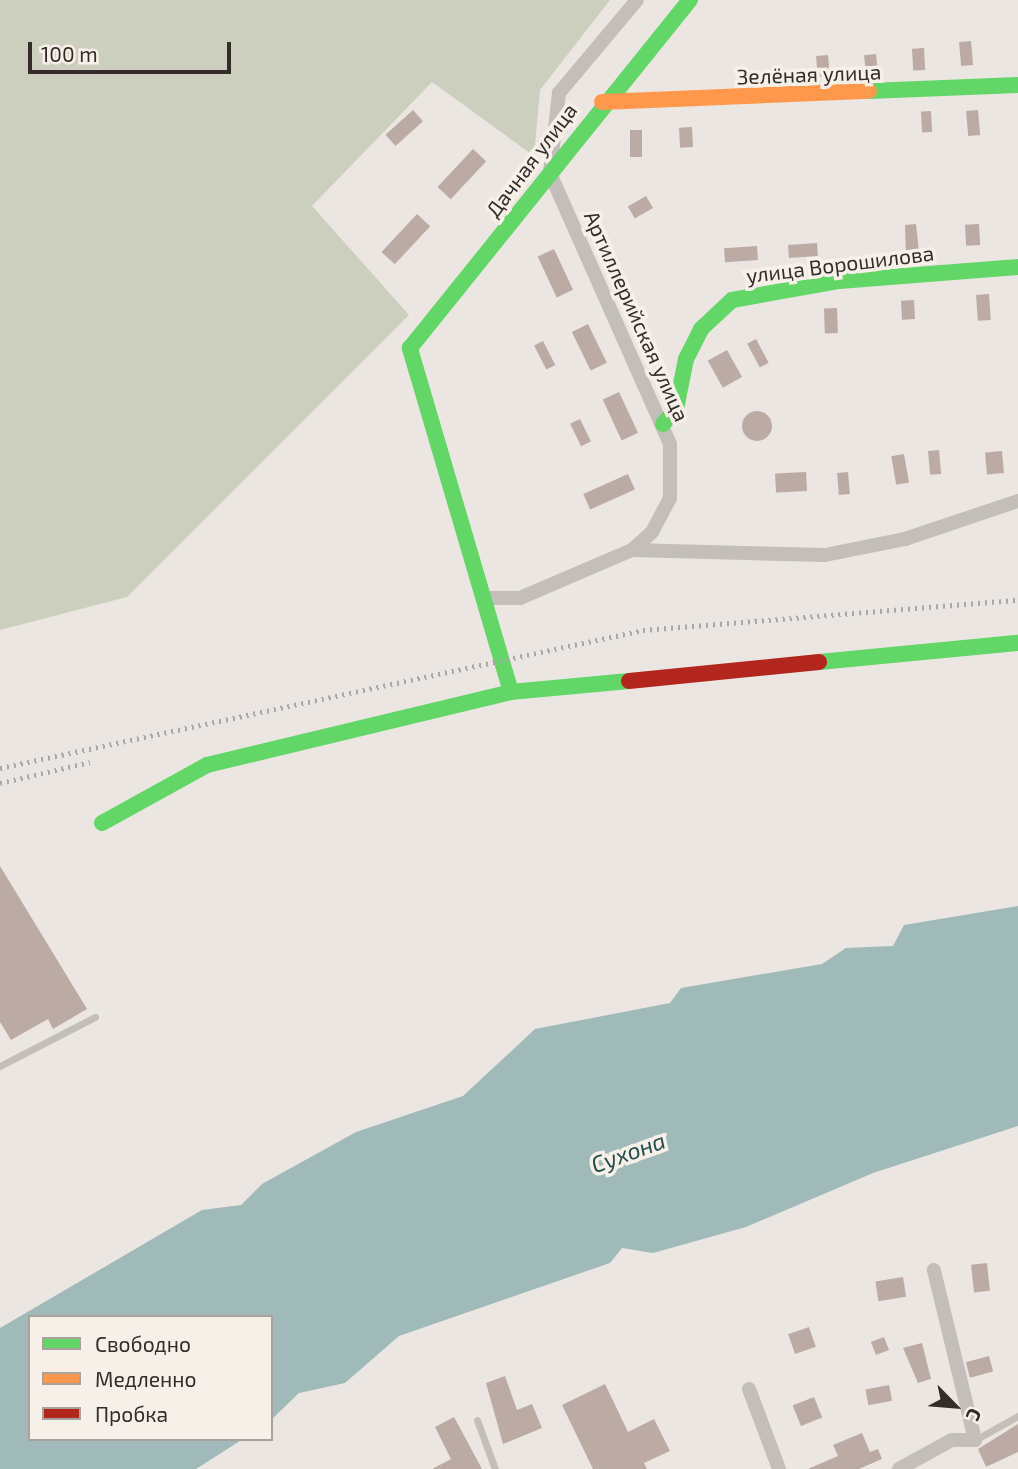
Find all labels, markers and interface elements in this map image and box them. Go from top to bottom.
scale bar [32,28,234,72]
text: 100 m [41,41,98,66]
street label: Зелёная улица [736,59,882,89]
street label: Дачная улица [480,98,582,222]
street label: Артиллерийская улица [579,207,695,425]
street label: улица Ворошилова [745,240,935,288]
water label: Сухона [587,1126,669,1178]
legend [28,1315,273,1441]
text: Свободно [95,1331,191,1356]
text: Медленно [95,1366,197,1391]
north arrow [920,1371,990,1441]
text: Пробка [95,1401,168,1426]
text: С [962,1405,987,1425]

